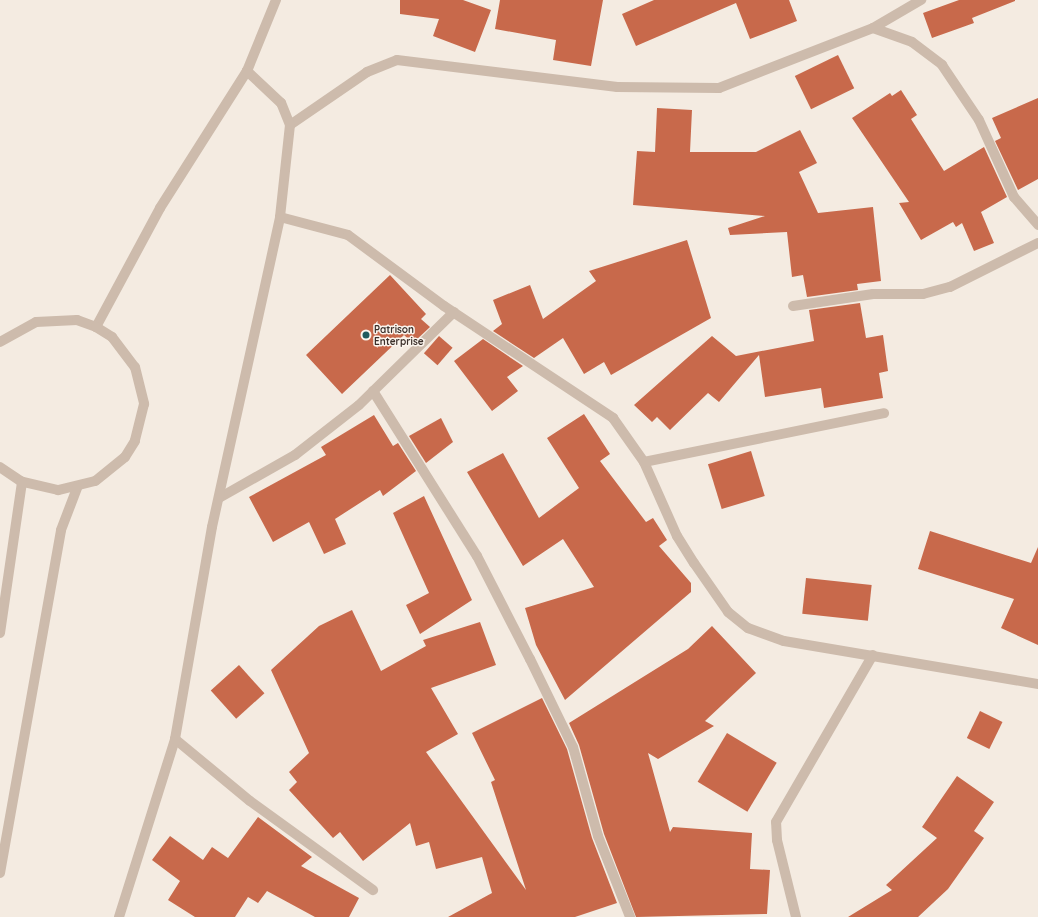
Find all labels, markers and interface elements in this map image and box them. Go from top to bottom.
place label: Patrison Enterprise [374,323,424,346]
marker: Patrison Enterprise [361,330,371,340]

